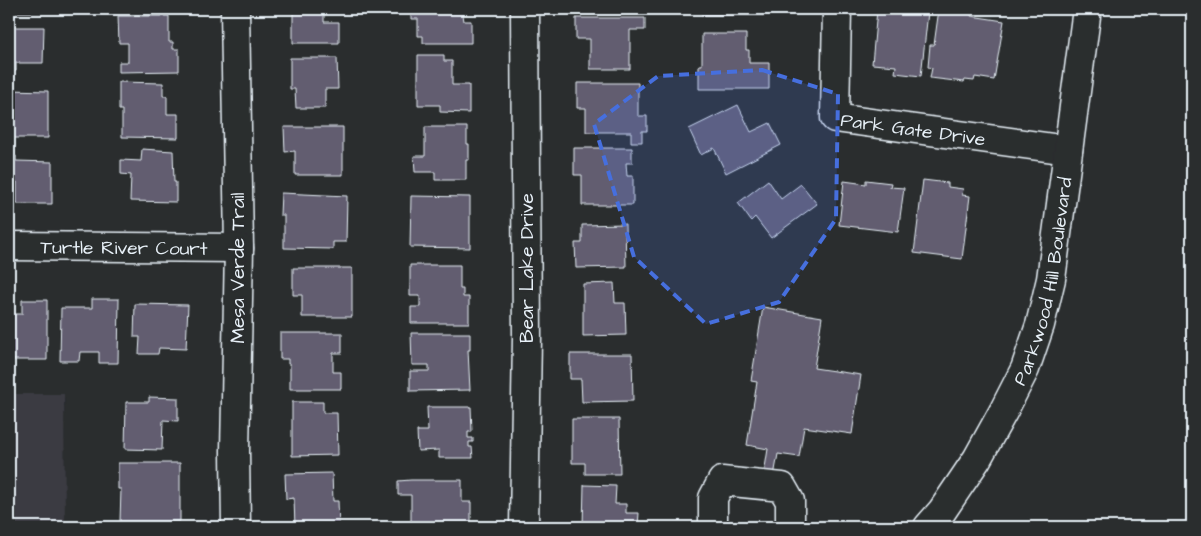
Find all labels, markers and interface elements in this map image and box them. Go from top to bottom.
street label: Park Gate Drive [839,107,987,154]
street label: Parkwood Hill Boulevard [1007,175,1079,390]
street label: Mesa Verde Trail [225,193,252,343]
street label: Bear Lake Drive [514,193,541,343]
street label: Turtle River Court [40,234,208,263]

